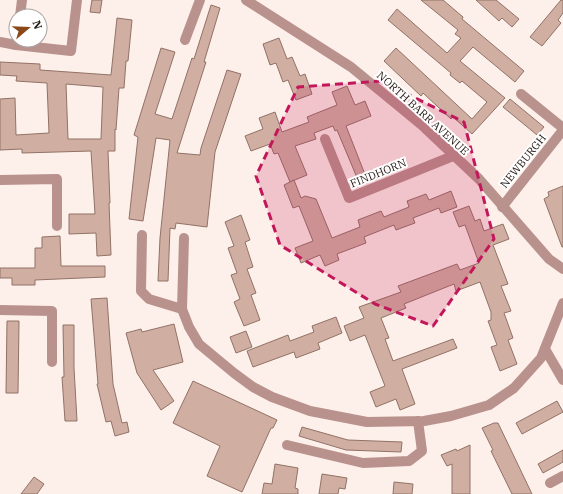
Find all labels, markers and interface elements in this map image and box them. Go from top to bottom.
north arrow [8,8,48,48]
text: N [29,18,46,31]
street label: NORTH BARR AVENUE [374,68,472,158]
street label: NEWBURGH [497,131,549,191]
street label: FINDHORN [348,155,409,191]

